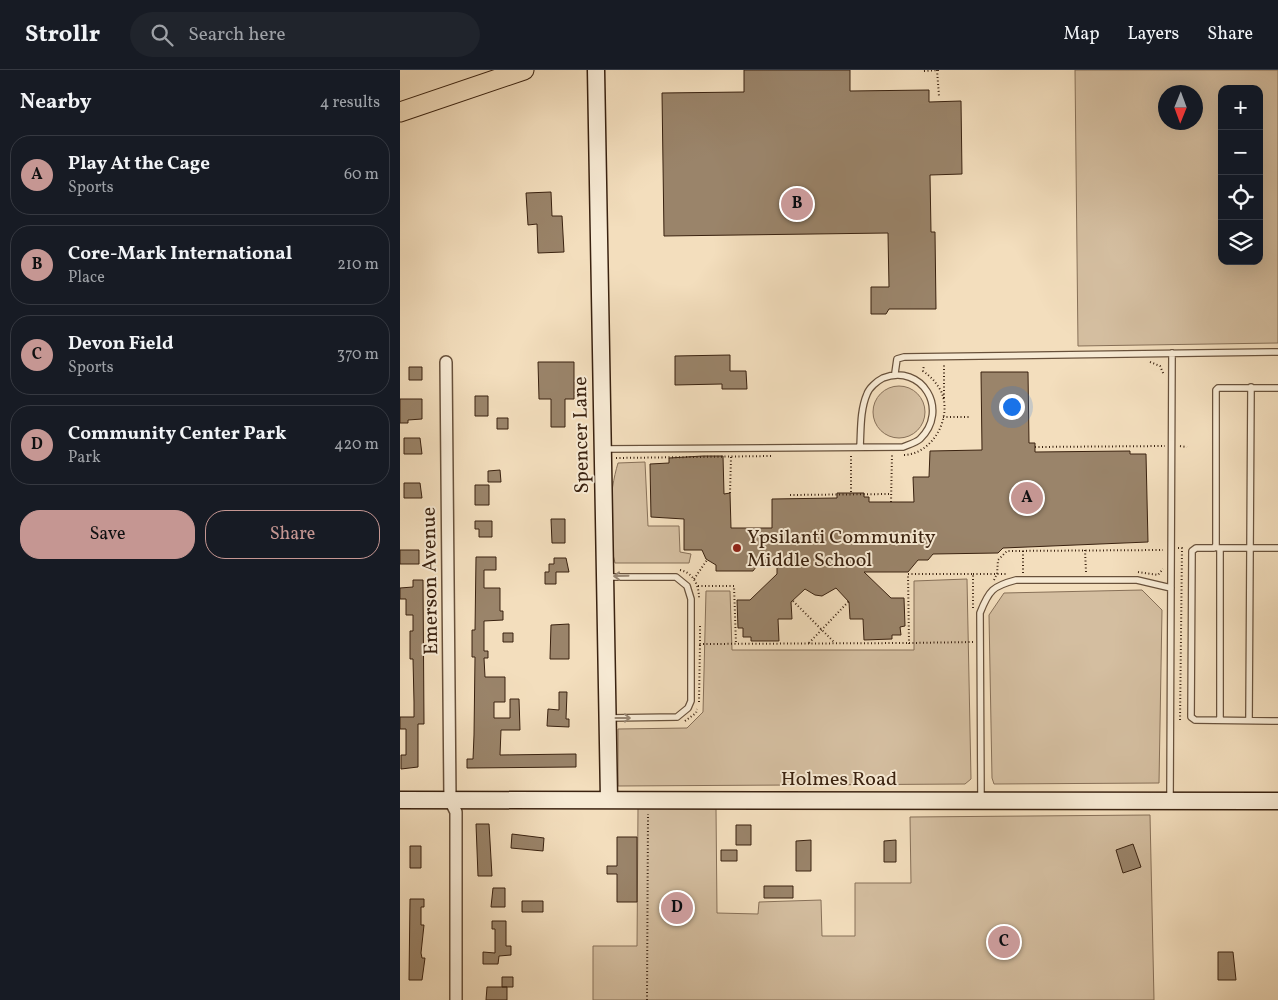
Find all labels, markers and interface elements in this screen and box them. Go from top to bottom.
search box [130,12,480,57]
text: Strollr [25,18,100,52]
icon: search [148,21,176,49]
text: Search here [188,22,286,48]
text: Map [1063,22,1099,47]
text: Layers [1127,22,1179,47]
text: Share [1207,22,1253,47]
north arrow [1158,85,1203,130]
map controls [1218,85,1263,265]
button: + [1218,85,1263,130]
text: Nearby [20,88,91,117]
text: 4 results [320,92,380,114]
button: − [1218,130,1263,175]
text: Play At the Cage [68,151,210,177]
text: A [31,164,43,186]
text: 60 m [344,164,379,186]
button: locate [1218,175,1263,220]
text: Sports [68,177,114,199]
pin: B [781,185,813,223]
button: layers [1218,220,1263,265]
text: Core-Mark International [68,241,292,267]
text: B [32,254,42,276]
text: 210 m [337,254,379,276]
text: Place [68,267,105,289]
text: Devon Field [68,331,174,357]
text: C [32,344,42,366]
text: 370 m [337,344,379,366]
text: Sports [68,357,114,379]
street label: Spencer Lane [567,376,597,494]
your location [999,394,1025,420]
text: Community Center Park [68,421,287,447]
text: D [31,434,43,456]
text: 420 m [334,434,379,456]
text: Park [68,447,101,469]
pin: A [1011,479,1043,517]
street label: Emerson Avenue [416,507,446,655]
button: Save [20,510,195,559]
button: Share [205,510,380,559]
place label: Ypsilanti Community Middle School [747,524,936,575]
marker: Ypsilanti Community Middle School [731,542,743,554]
one-way arrow [613,572,629,581]
one-way arrow [614,713,631,723]
street label: Holmes Road [781,766,897,794]
pin: D [661,889,693,927]
pin: C [988,923,1020,961]

